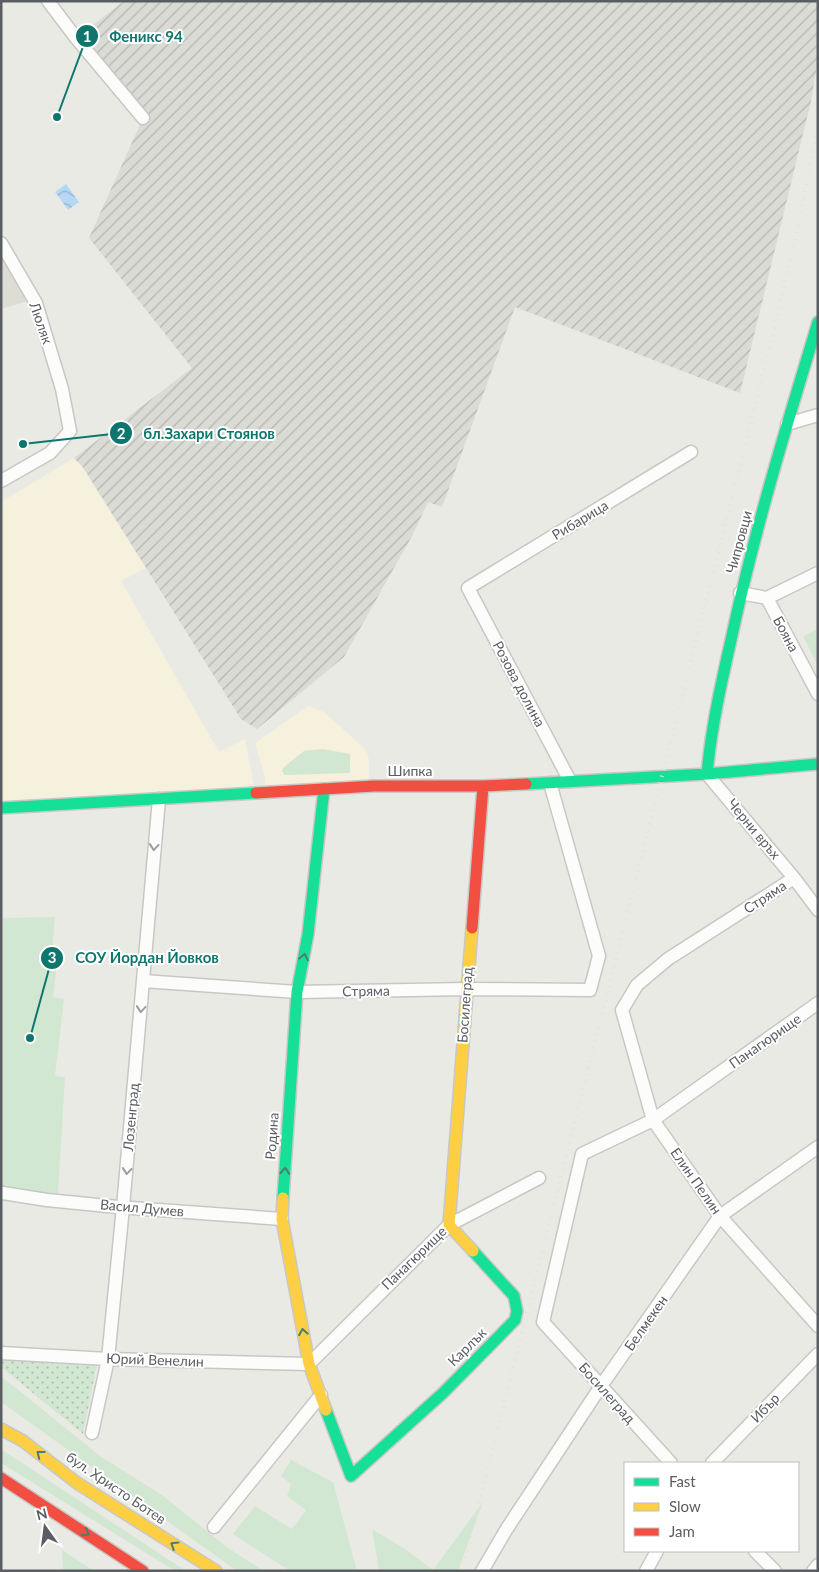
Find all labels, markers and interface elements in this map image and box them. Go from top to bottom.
callout: Феникс 94 [75,21,193,51]
text: 1 [83,27,91,45]
text: Феникс 94 [109,27,183,45]
street label: Люляк [26,299,57,347]
callout: бл.Захари Стоянов [108,418,285,448]
text: 2 [117,424,126,442]
text: бл.Захари Стоянов [143,424,275,442]
street label: Рибарица [548,496,611,543]
street label: Чипровци [722,509,755,575]
street label: Бояна [770,613,803,655]
street label: Розова долина [490,638,549,730]
street label: Шипка [387,762,433,779]
street label: Черни връх [724,795,784,862]
one-way arrow [149,844,160,852]
street label: Стряма [740,876,789,917]
callout: СОУ Йордан Йовков [40,943,229,973]
text: 3 [48,948,56,966]
text: СОУ Йордан Йовков [75,948,219,966]
one-way arrow [298,953,309,962]
street label: Босилеград [453,966,476,1044]
street label: Стряма [342,982,390,999]
one-way arrow [136,1006,147,1014]
street label: Панагюрище [725,1010,804,1072]
street label: Лозенград [119,1082,142,1153]
street label: Родина [261,1112,282,1160]
street label: Елин Пелин [667,1144,726,1217]
one-way arrow [280,1167,291,1175]
one-way arrow [121,1168,132,1176]
street label: Васил Думев [99,1195,185,1220]
street label: Панагюрище [378,1222,450,1293]
street label: Белмекен [620,1292,671,1354]
street label: Карлък [444,1323,490,1369]
one-way arrow [298,1327,308,1336]
street label: Юрий Венелин [106,1349,204,1370]
street label: Босилеград [576,1359,639,1427]
street label: Ибър [747,1389,783,1426]
street label: бул. Христо Ботев [63,1448,169,1527]
one-way arrow [37,1451,46,1459]
legend [624,1462,799,1552]
text: Fast [669,1472,696,1490]
text: Slow [669,1497,701,1515]
north arrow [20,1502,70,1552]
text: N [34,1504,49,1523]
text: Jam [669,1522,695,1540]
one-way arrow [80,1527,90,1536]
one-way arrow [171,1541,180,1551]

